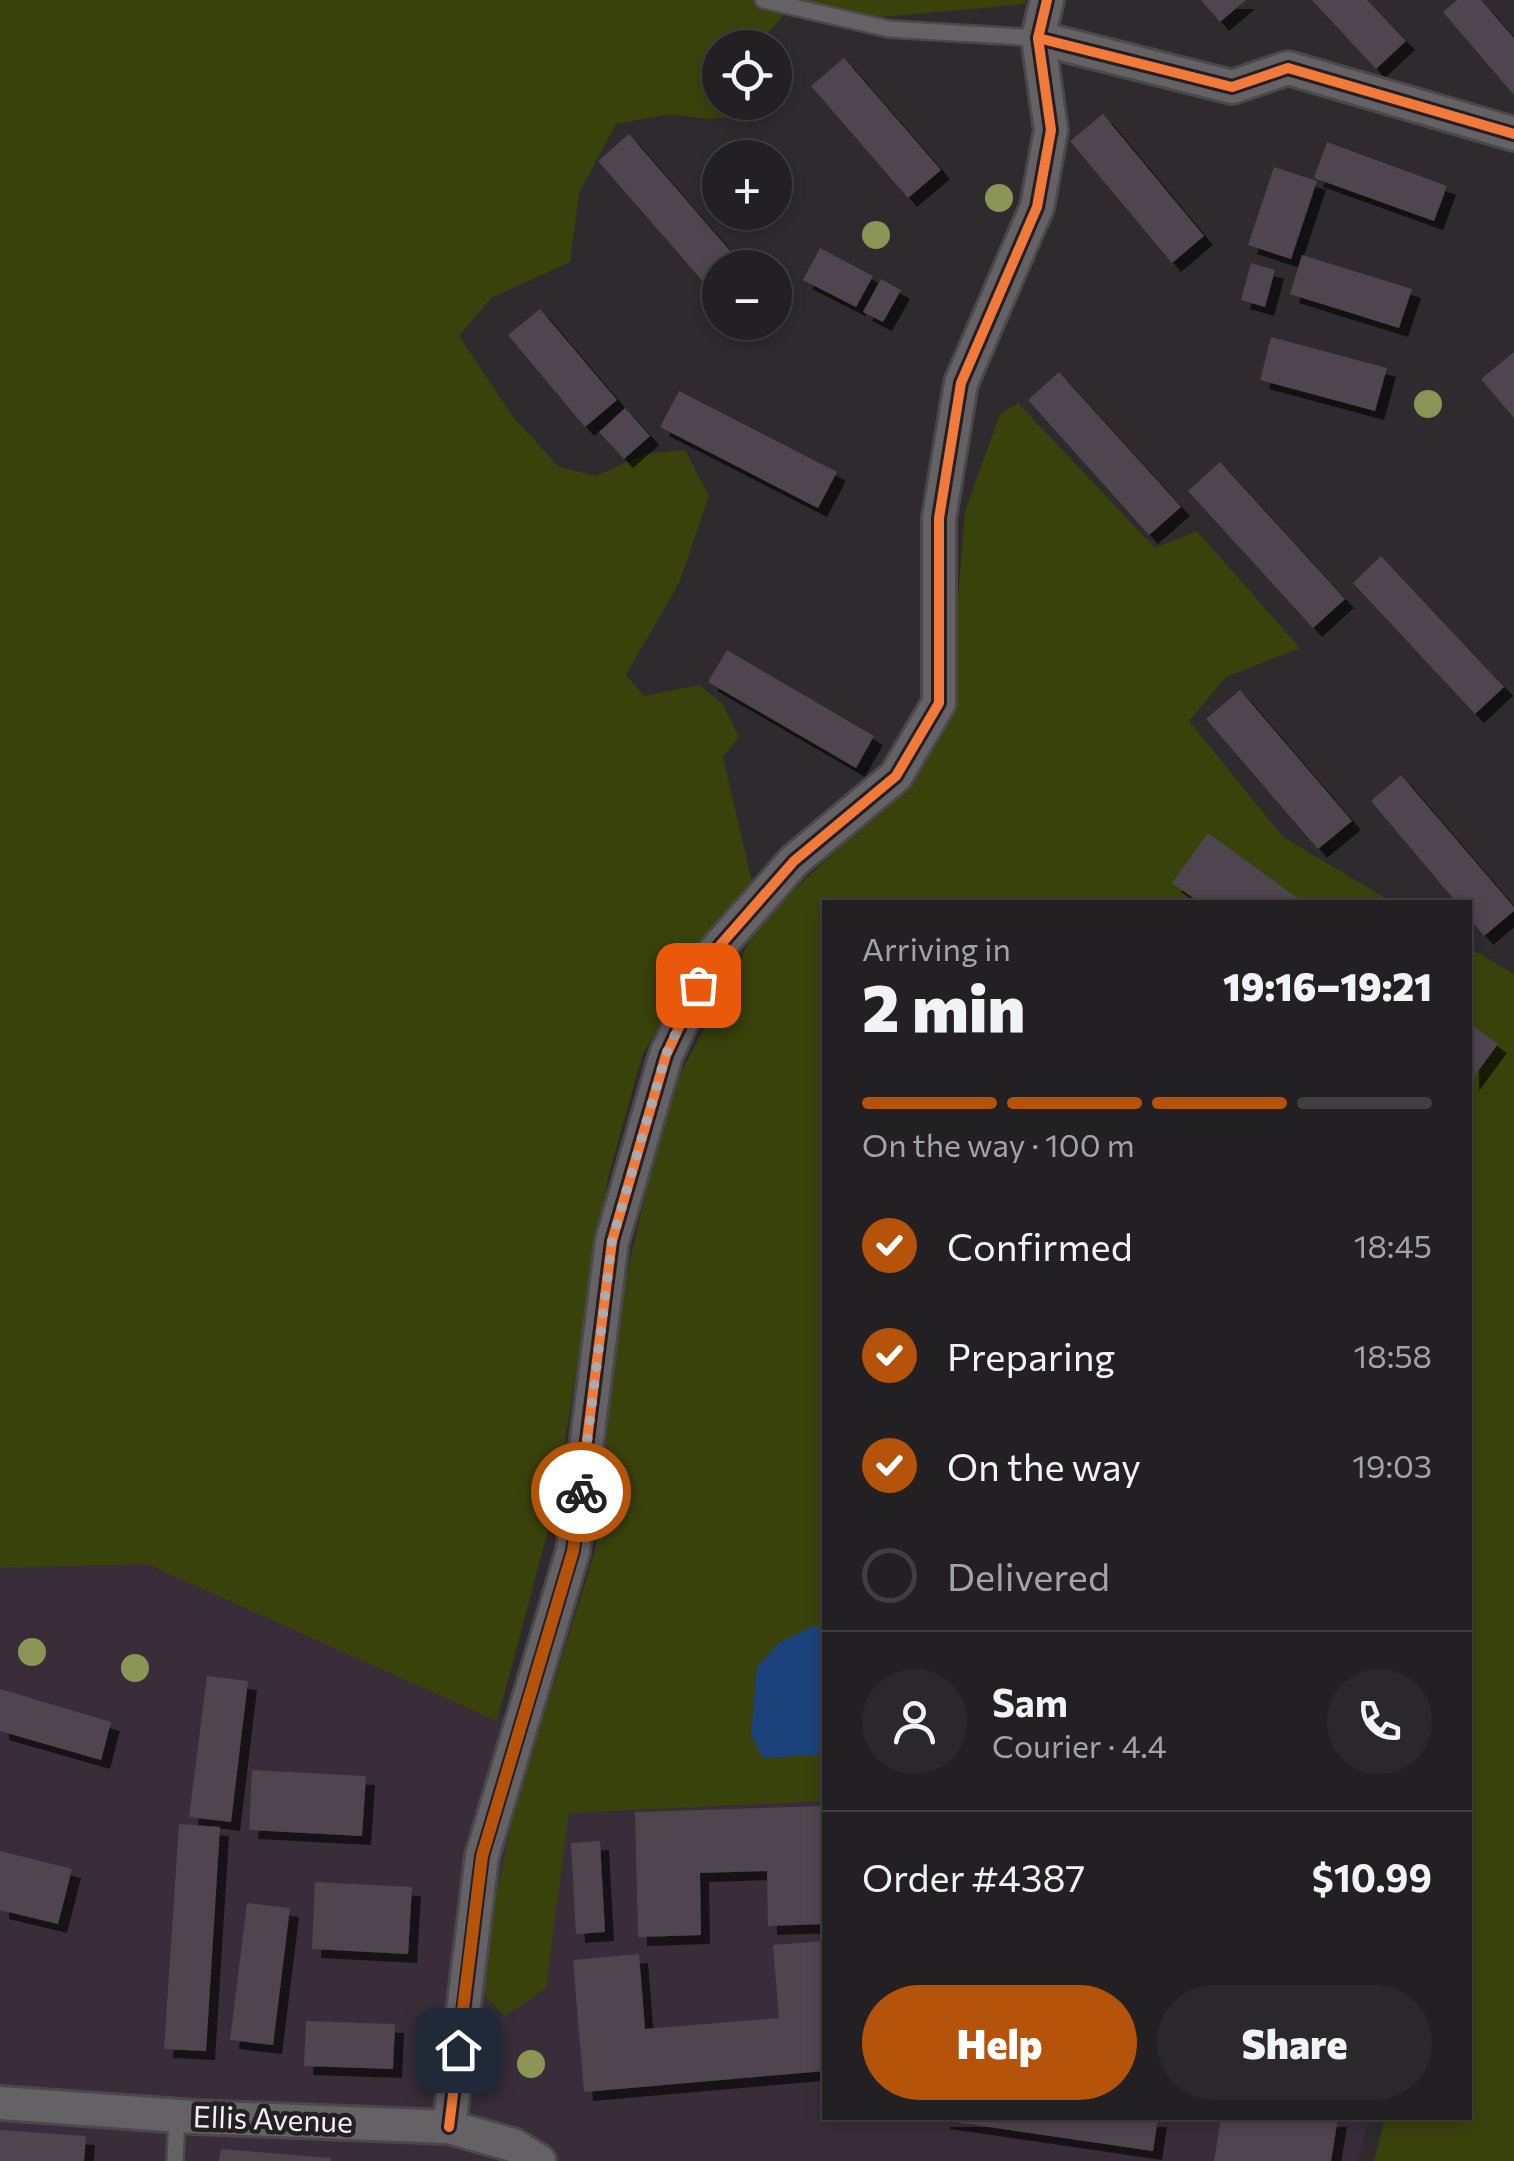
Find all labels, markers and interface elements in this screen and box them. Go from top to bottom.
map controls [702,30,792,340]
button: locate [702,30,792,120]
button: + [702,140,792,230]
button: − [702,250,792,340]
text: Arriving in [862,928,1011,968]
pin [656,943,741,1028]
icon: bag [671,958,726,1013]
text: 19:16–19:21 [1223,962,1432,1009]
text: 2 min [862,966,1025,1045]
text: On the way · 100 m [862,1124,1135,1164]
icon: check [862,1218,917,1273]
text: Confirmed [947,1222,1133,1269]
text: 18:45 [1354,1225,1432,1265]
icon: check [862,1328,917,1383]
text: Preparing [947,1332,1115,1379]
text: 18:58 [1354,1335,1432,1375]
icon: check [862,1438,917,1493]
courier [531,1442,631,1542]
text: On the way [947,1442,1141,1489]
text: 19:03 [1352,1445,1432,1485]
icon: bike [554,1465,609,1520]
text: Delivered [947,1552,1110,1599]
button: person [862,1669,967,1774]
button: phone [1327,1669,1432,1774]
text: Sam [992,1678,1068,1725]
text: Courier · 4.4 [992,1725,1167,1765]
text: Order #4387 [862,1853,1085,1900]
text: $10.99 [1312,1853,1432,1900]
button: Help [862,1985,1137,2100]
button: Share [1157,1985,1432,2100]
pin [416,2008,501,2093]
icon: home [431,2023,486,2078]
street label: Ellis Avenue [192,2096,354,2139]

